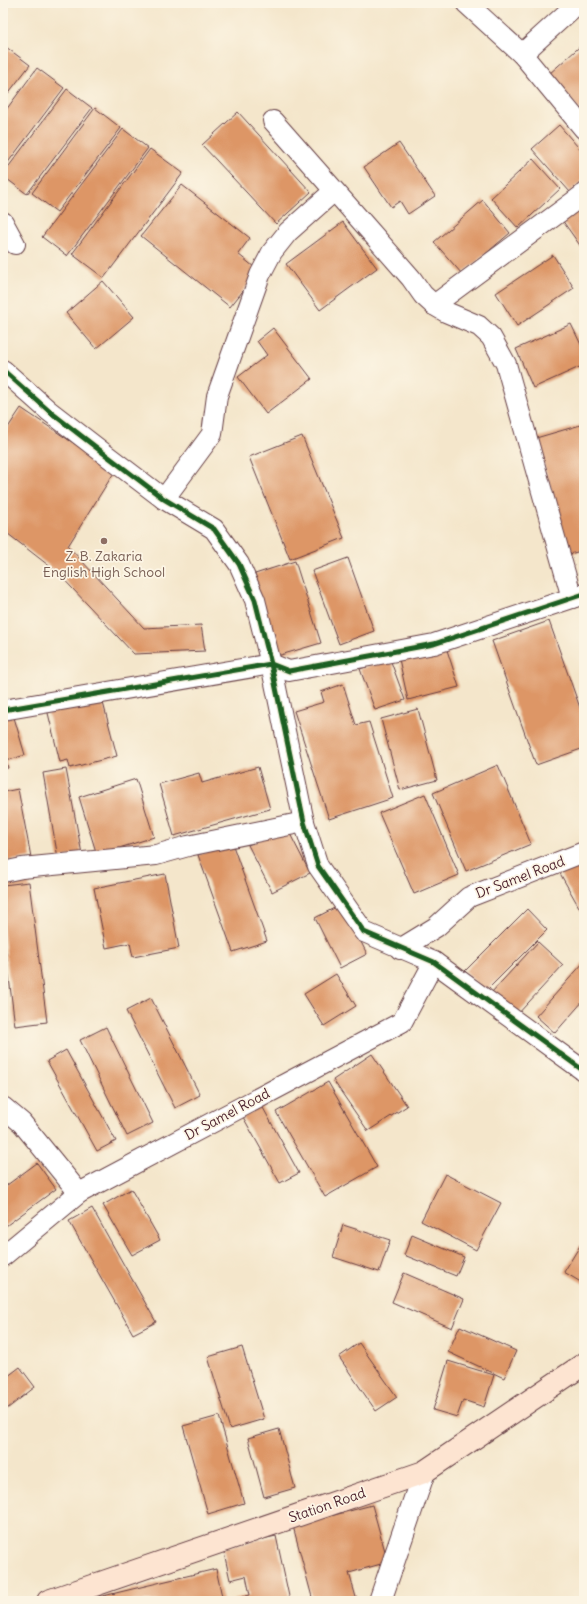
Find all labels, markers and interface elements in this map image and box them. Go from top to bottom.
marker: Z. B. Zakaria English High School [99,536,109,546]
place label: Z. B. Zakaria English High School [43,547,165,581]
street label: Dr Samel Road [473,852,567,902]
street label: Dr Samel Road [181,1084,273,1144]
street label: Station Road [286,1483,368,1527]

